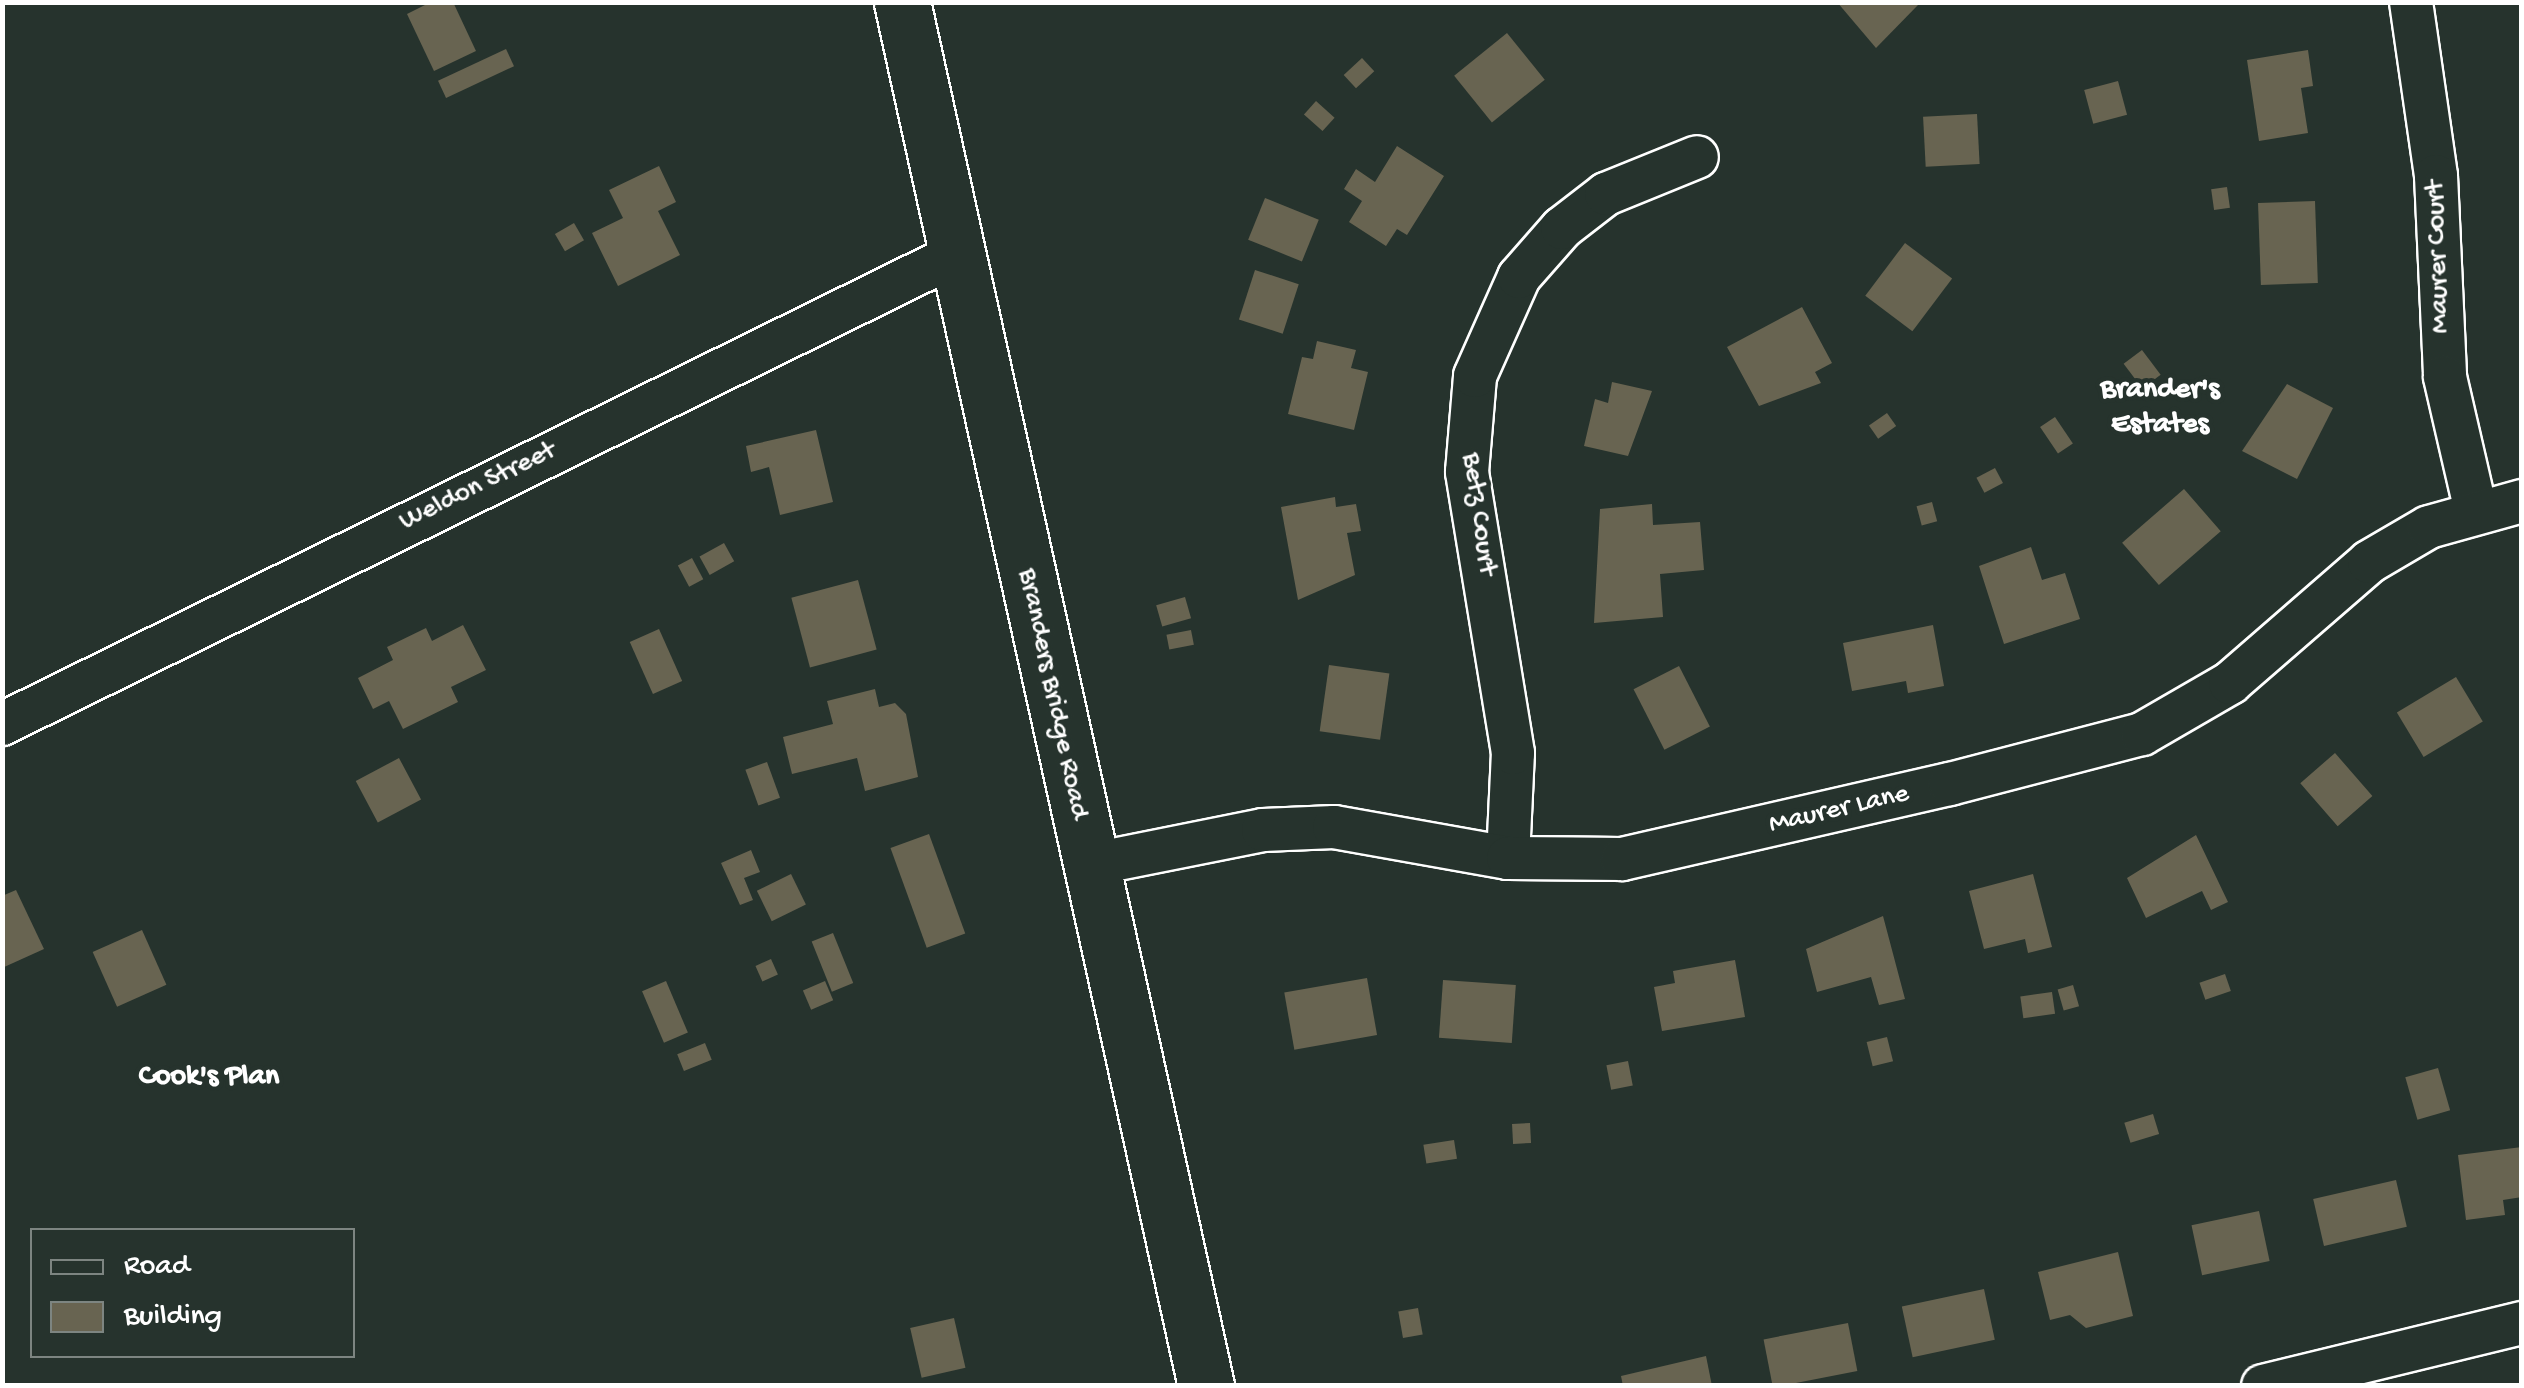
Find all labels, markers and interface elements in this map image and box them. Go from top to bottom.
street label: Maurer Court [2420,180,2458,334]
district label: Brander's Estates [2100,373,2220,444]
street label: Weldon Street [394,435,562,539]
street label: Betz Court [1453,451,1503,577]
street label: Branders Bridge Road [1009,565,1095,823]
street label: Maurer Lane [1766,778,1912,842]
district label: Cook's Plan [139,1060,279,1096]
legend [30,1228,355,1358]
text: Road [124,1250,190,1285]
text: Building [124,1300,222,1335]

